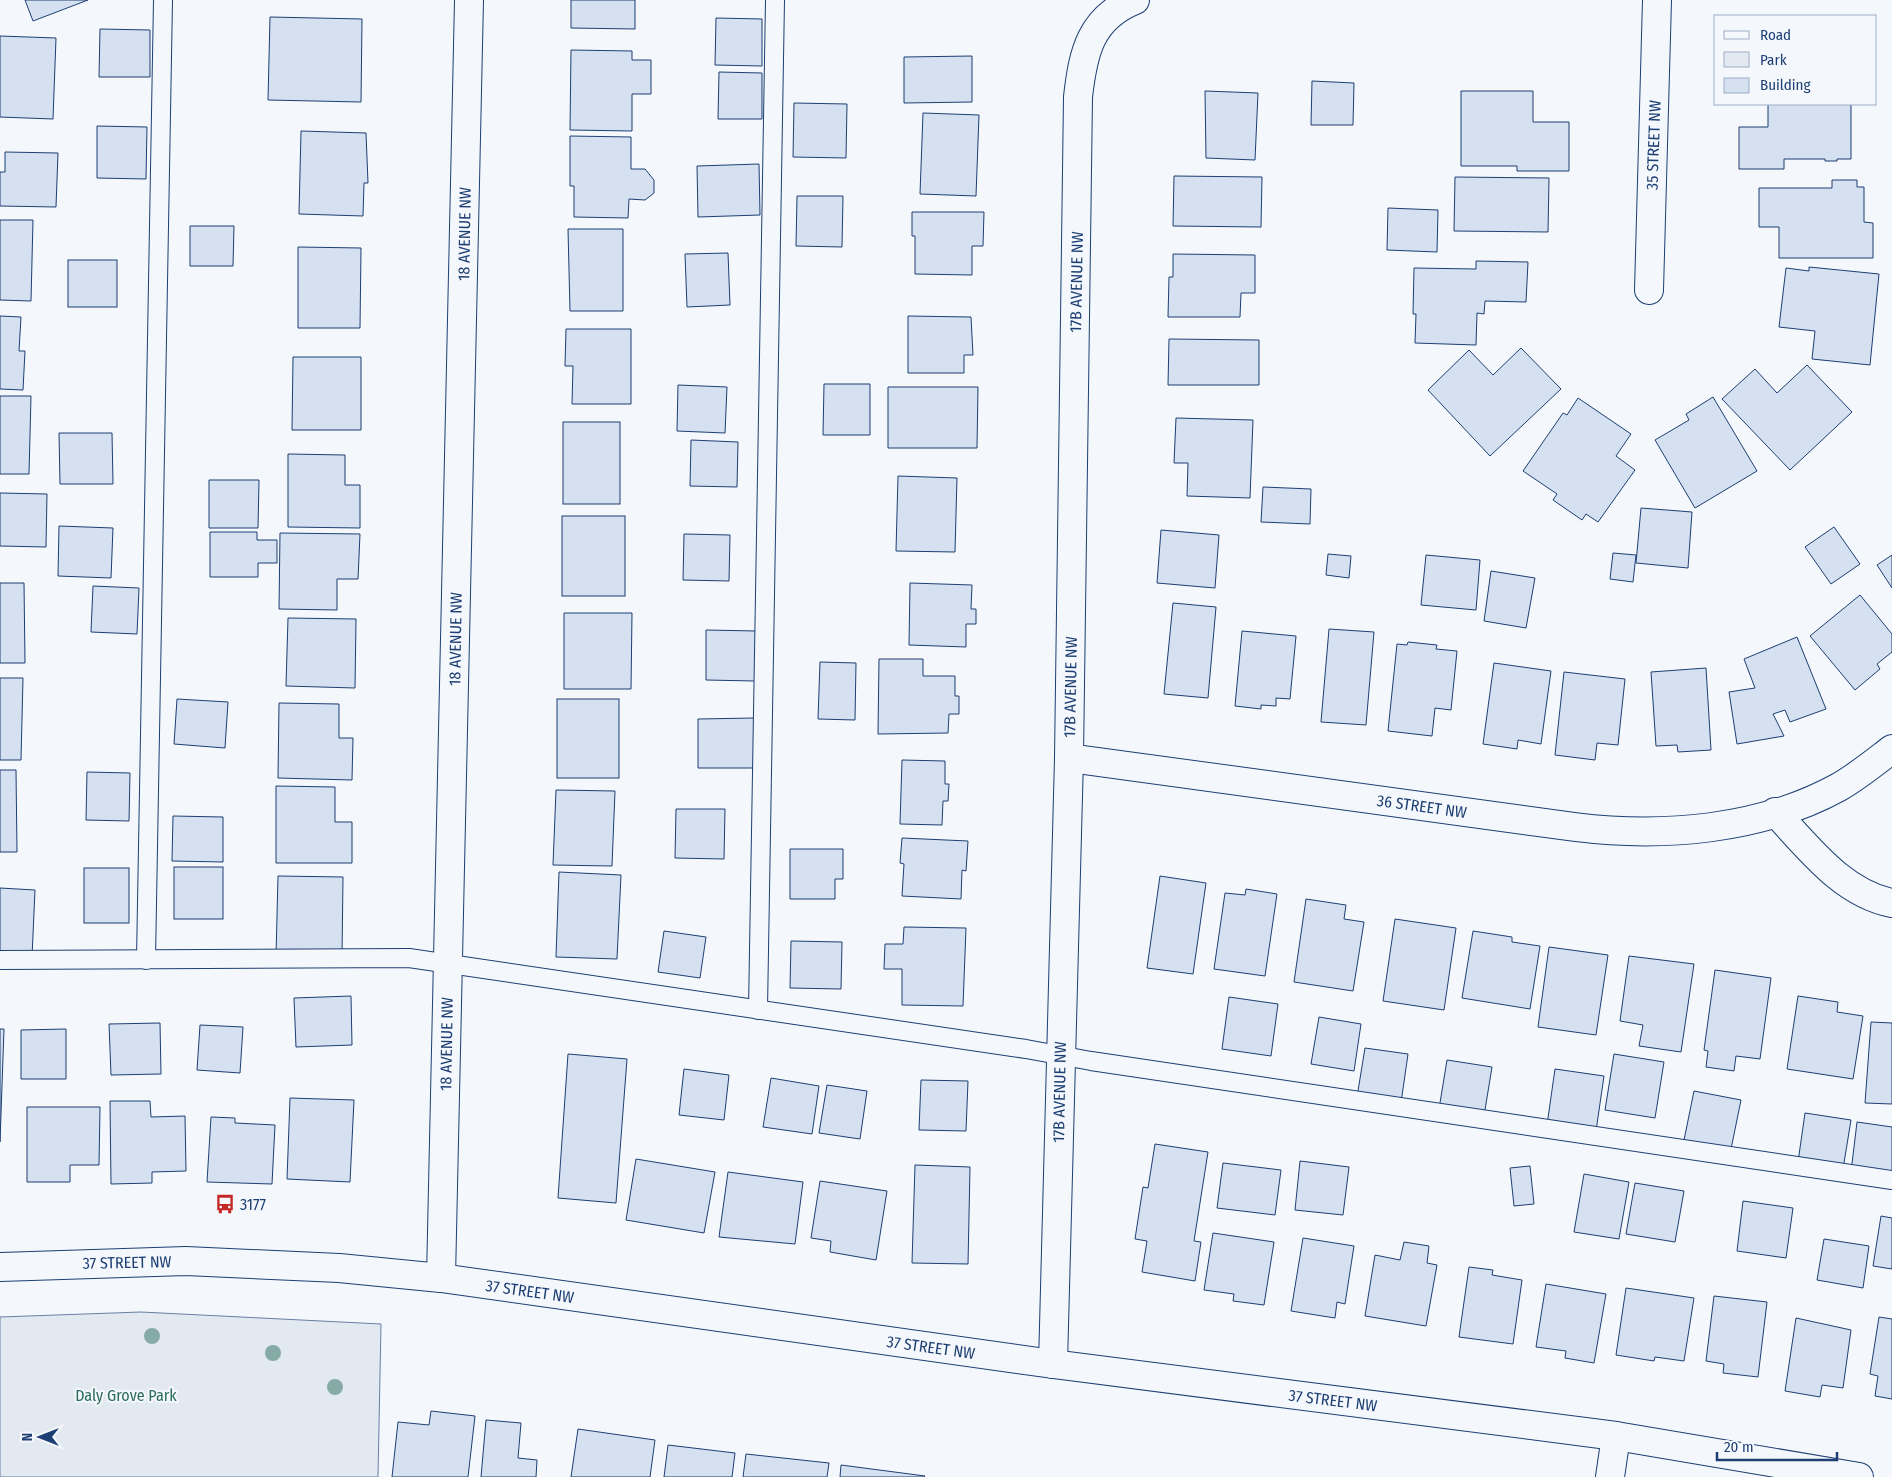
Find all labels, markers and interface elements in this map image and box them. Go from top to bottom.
legend [1714,15,1877,105]
text: Road [1760,26,1791,44]
text: Park [1760,51,1787,69]
text: Building [1760,76,1811,94]
street label: 35 STREET NW [1642,100,1665,190]
street label: 18 AVENUE NW [454,187,475,281]
street label: 17B AVENUE NW [1066,231,1087,333]
street label: 18 AVENUE NW [445,592,466,686]
street label: 17B AVENUE NW [1060,636,1081,738]
street label: 36 STREET NW [1376,791,1468,822]
street label: 18 AVENUE NW [436,997,457,1091]
street label: 17B AVENUE NW [1049,1041,1070,1143]
bus stop icon: 3177 [214,1193,236,1215]
place label: 3177 [240,1195,267,1214]
street label: 37 STREET NW [82,1252,172,1273]
street label: 37 STREET NW [485,1276,575,1307]
street label: 37 STREET NW [886,1332,976,1363]
park label: Daly Grove Park [75,1386,177,1405]
street label: 37 STREET NW [1288,1386,1378,1415]
north arrow [15,1412,65,1462]
scale bar [1717,1430,1837,1462]
text: N [19,1433,36,1441]
text: 20 m [1724,1438,1754,1456]

